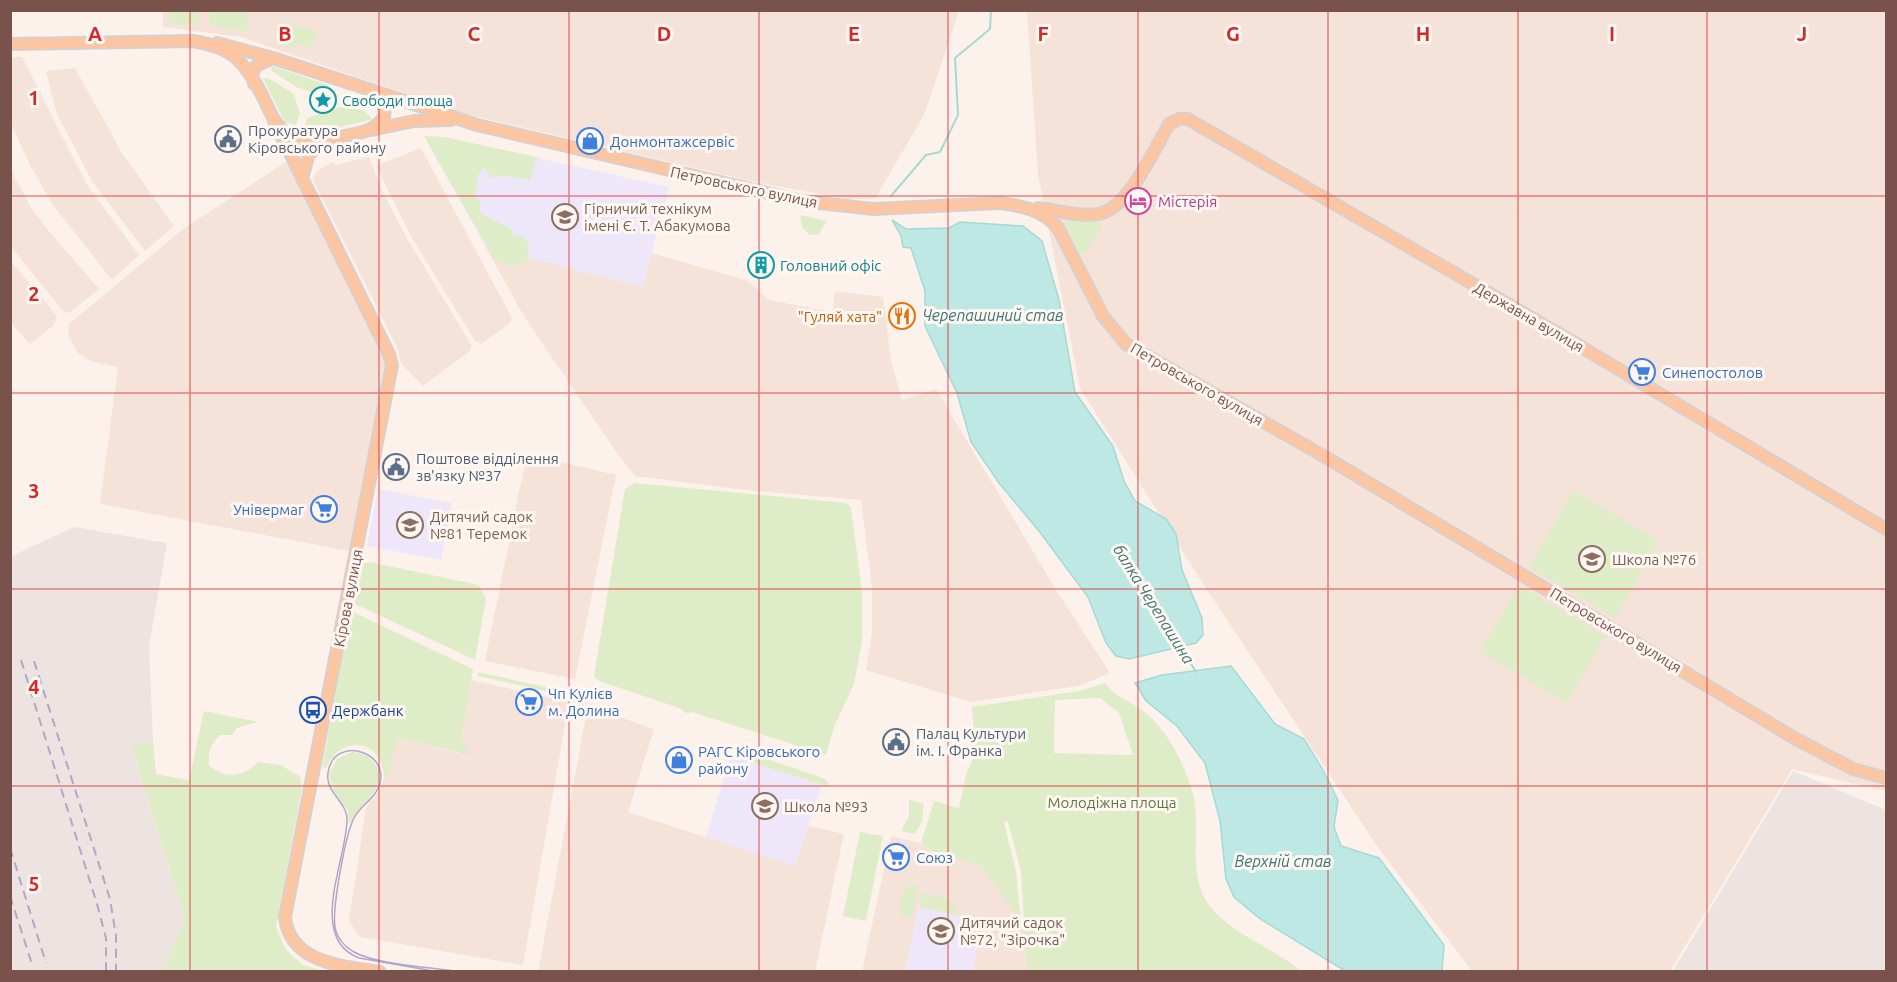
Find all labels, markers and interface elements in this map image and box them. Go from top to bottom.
text: A [88,22,102,45]
text: B [278,22,292,45]
text: C [468,22,481,45]
text: D [657,22,671,45]
text: E [848,22,860,45]
text: F [1037,22,1049,45]
text: G [1226,22,1240,45]
text: H [1416,22,1430,45]
text: I [1609,22,1615,45]
text: J [1797,22,1807,45]
place icon: Свободи площа [308,85,338,115]
text: 1 [28,86,40,109]
place label: Свободи площа [342,92,453,109]
place label: Прокуратура Кіровського району [248,122,386,156]
public building icon: Прокуратура Кіровського району [213,124,243,154]
shop icon: Донмонтажсервіс [575,126,605,156]
place label: Донмонтажсервіс [610,133,735,150]
street label: Петровського вулиця [669,163,819,211]
hotel icon: Містерія [1123,186,1153,216]
place label: Містерія [1158,193,1217,210]
place label: Гірничий технікум імені Є. Т. Абакумова [584,200,731,234]
school or university icon: Гірничий технікум імені Є. Т. Абакумова [550,202,580,232]
building icon: Головний офіс [746,250,776,280]
place label: Головний офіс [780,257,881,274]
street label: Державна вулиця [1471,279,1587,355]
text: 2 [28,282,40,305]
restaurant icon: "Гуляй хата" [887,301,917,331]
water label: Черепашиний став [922,306,1064,324]
place label: "Гуляй хата" [798,308,882,325]
street label: Петровського вулиця [1128,339,1266,429]
supermarket icon: Синепостолов [1627,357,1657,387]
place label: Синепостолов [1662,364,1763,381]
place label: Поштове відділення зв'язку №37 [416,450,559,484]
public building icon: Поштове відділення зв'язку №37 [381,452,411,482]
text: 3 [28,479,40,502]
supermarket icon: Універмаг [309,494,339,524]
place label: Універмаг [233,501,304,518]
place label: Дитячий садок №81 Теремок [430,508,533,542]
school or university icon: Дитячий садок №81 Теремок [395,510,425,540]
water label: балка Черепашина [1110,541,1198,667]
school or university icon: Школа №76 [1577,544,1607,574]
street label: Кірова вулиця [330,548,366,648]
place label: Школа №76 [1612,551,1696,568]
street label: Петровського вулиця [1547,584,1685,676]
text: 4 [28,675,40,698]
place label: Чп Кулієв м. Долина [548,685,619,719]
supermarket icon: Чп Кулієв м. Долина [514,687,544,717]
bus stop icon: Держбанк [298,695,328,725]
place label: Держбанк [332,702,404,719]
place label: Палац Культури ім. І. Франка [916,725,1026,759]
public building icon: Палац Культури ім. І. Франка [881,727,911,757]
place label: РАГС Кіровського району [698,743,820,777]
shop icon: РАГС Кіровського району [664,745,694,775]
school or university icon: Школа №93 [750,791,780,821]
park label: Молодіжна площа [1048,794,1176,811]
place label: Школа №93 [784,798,868,815]
supermarket icon: Союз [881,842,911,872]
place label: Союз [916,849,953,866]
water label: Верхній став [1234,852,1332,870]
text: 5 [28,872,40,895]
place label: Дитячий садок №72, "Зірочка" [960,914,1065,948]
school or university icon: Дитячий садок №72, "Зірочка" [926,916,956,946]

